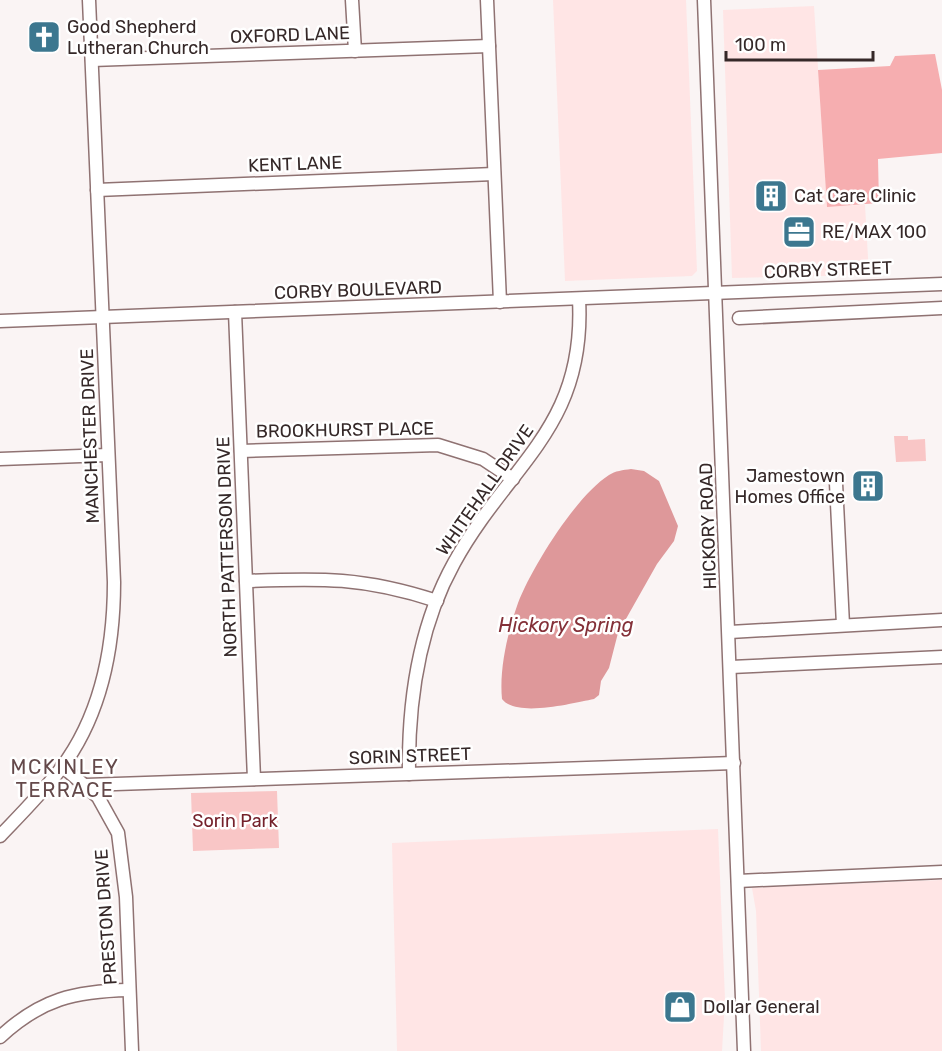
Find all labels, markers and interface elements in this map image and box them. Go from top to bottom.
place label: Good Shepherd Lutheran Church [67,16,209,59]
church icon: Good Shepherd Lutheran Church [26,19,62,55]
street label: OXFORD LANE [230,22,350,48]
scale bar [726,24,873,62]
text: 100 m [735,34,786,56]
street label: KENT LANE [248,151,342,177]
building icon: Cat Care Clinic [753,178,789,214]
place label: Cat Care Clinic [794,185,916,207]
office icon: RE/MAX 100 [781,214,817,250]
place label: RE/MAX 100 [822,221,927,243]
street label: CORBY STREET [763,257,893,283]
street label: CORBY BOULEVARD [274,276,442,304]
street label: MANCHESTER DRIVE [76,348,104,524]
street label: BROOKHURST PLACE [256,417,434,443]
street label: WHITEHALL DRIVE [432,420,538,560]
street label: NORTH PATTERSON DRIVE [212,436,242,658]
street label: HICKORY ROAD [695,462,721,590]
place label: Jamestown Homes Office [735,465,845,508]
building icon: Jamestown Homes Office [850,468,886,504]
water label: Hickory Spring [498,613,634,637]
street label: SORIN STREET [348,743,472,769]
district label: MCKINLEY TERRACE [11,755,119,802]
park label: Sorin Park [192,810,278,832]
street label: PRESTON DRIVE [90,848,122,986]
shop icon: Dollar General [662,989,698,1025]
place label: Dollar General [703,996,820,1018]

